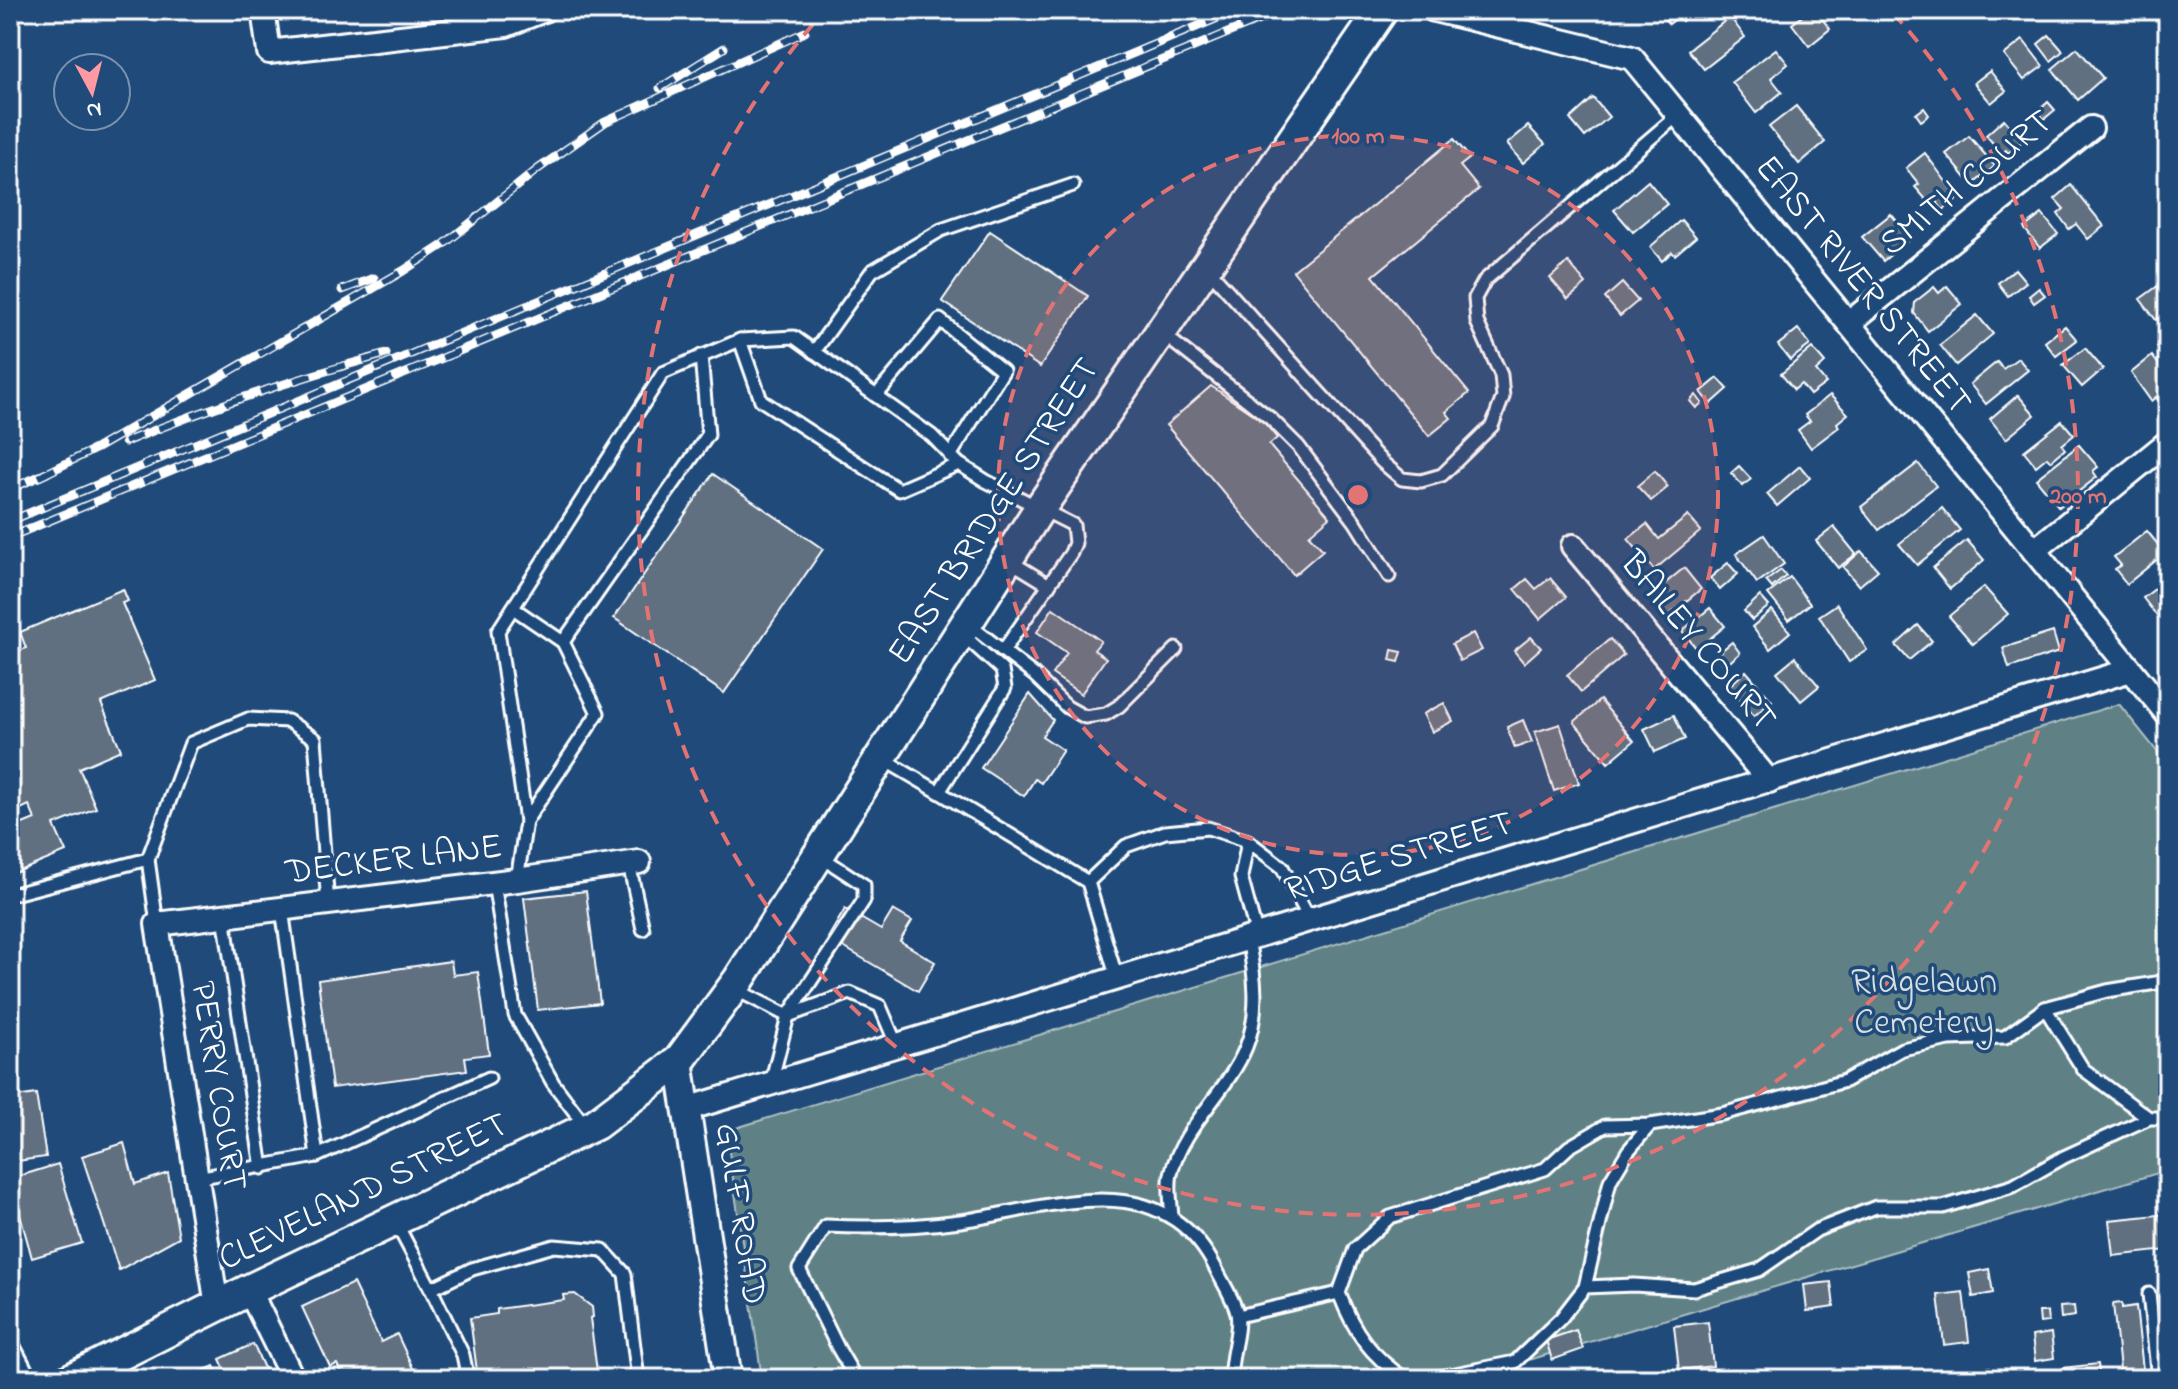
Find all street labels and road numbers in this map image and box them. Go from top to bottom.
street label: SMITH COURT [1869,97,2065,271]
street label: EAST RIVER STREET [1741,145,1983,427]
street label: EAST BRIDGE STREET [876,348,1114,676]
street label: BAILEY COURT [1605,539,1788,744]
street label: RIDGE STREET [1278,798,1520,918]
street label: DECKER LANE [282,821,505,901]
street label: PERRY COURT [174,977,260,1195]
street label: CLEVELAND STREET [210,1100,518,1286]
street label: GULF ROAD [698,1119,780,1309]

